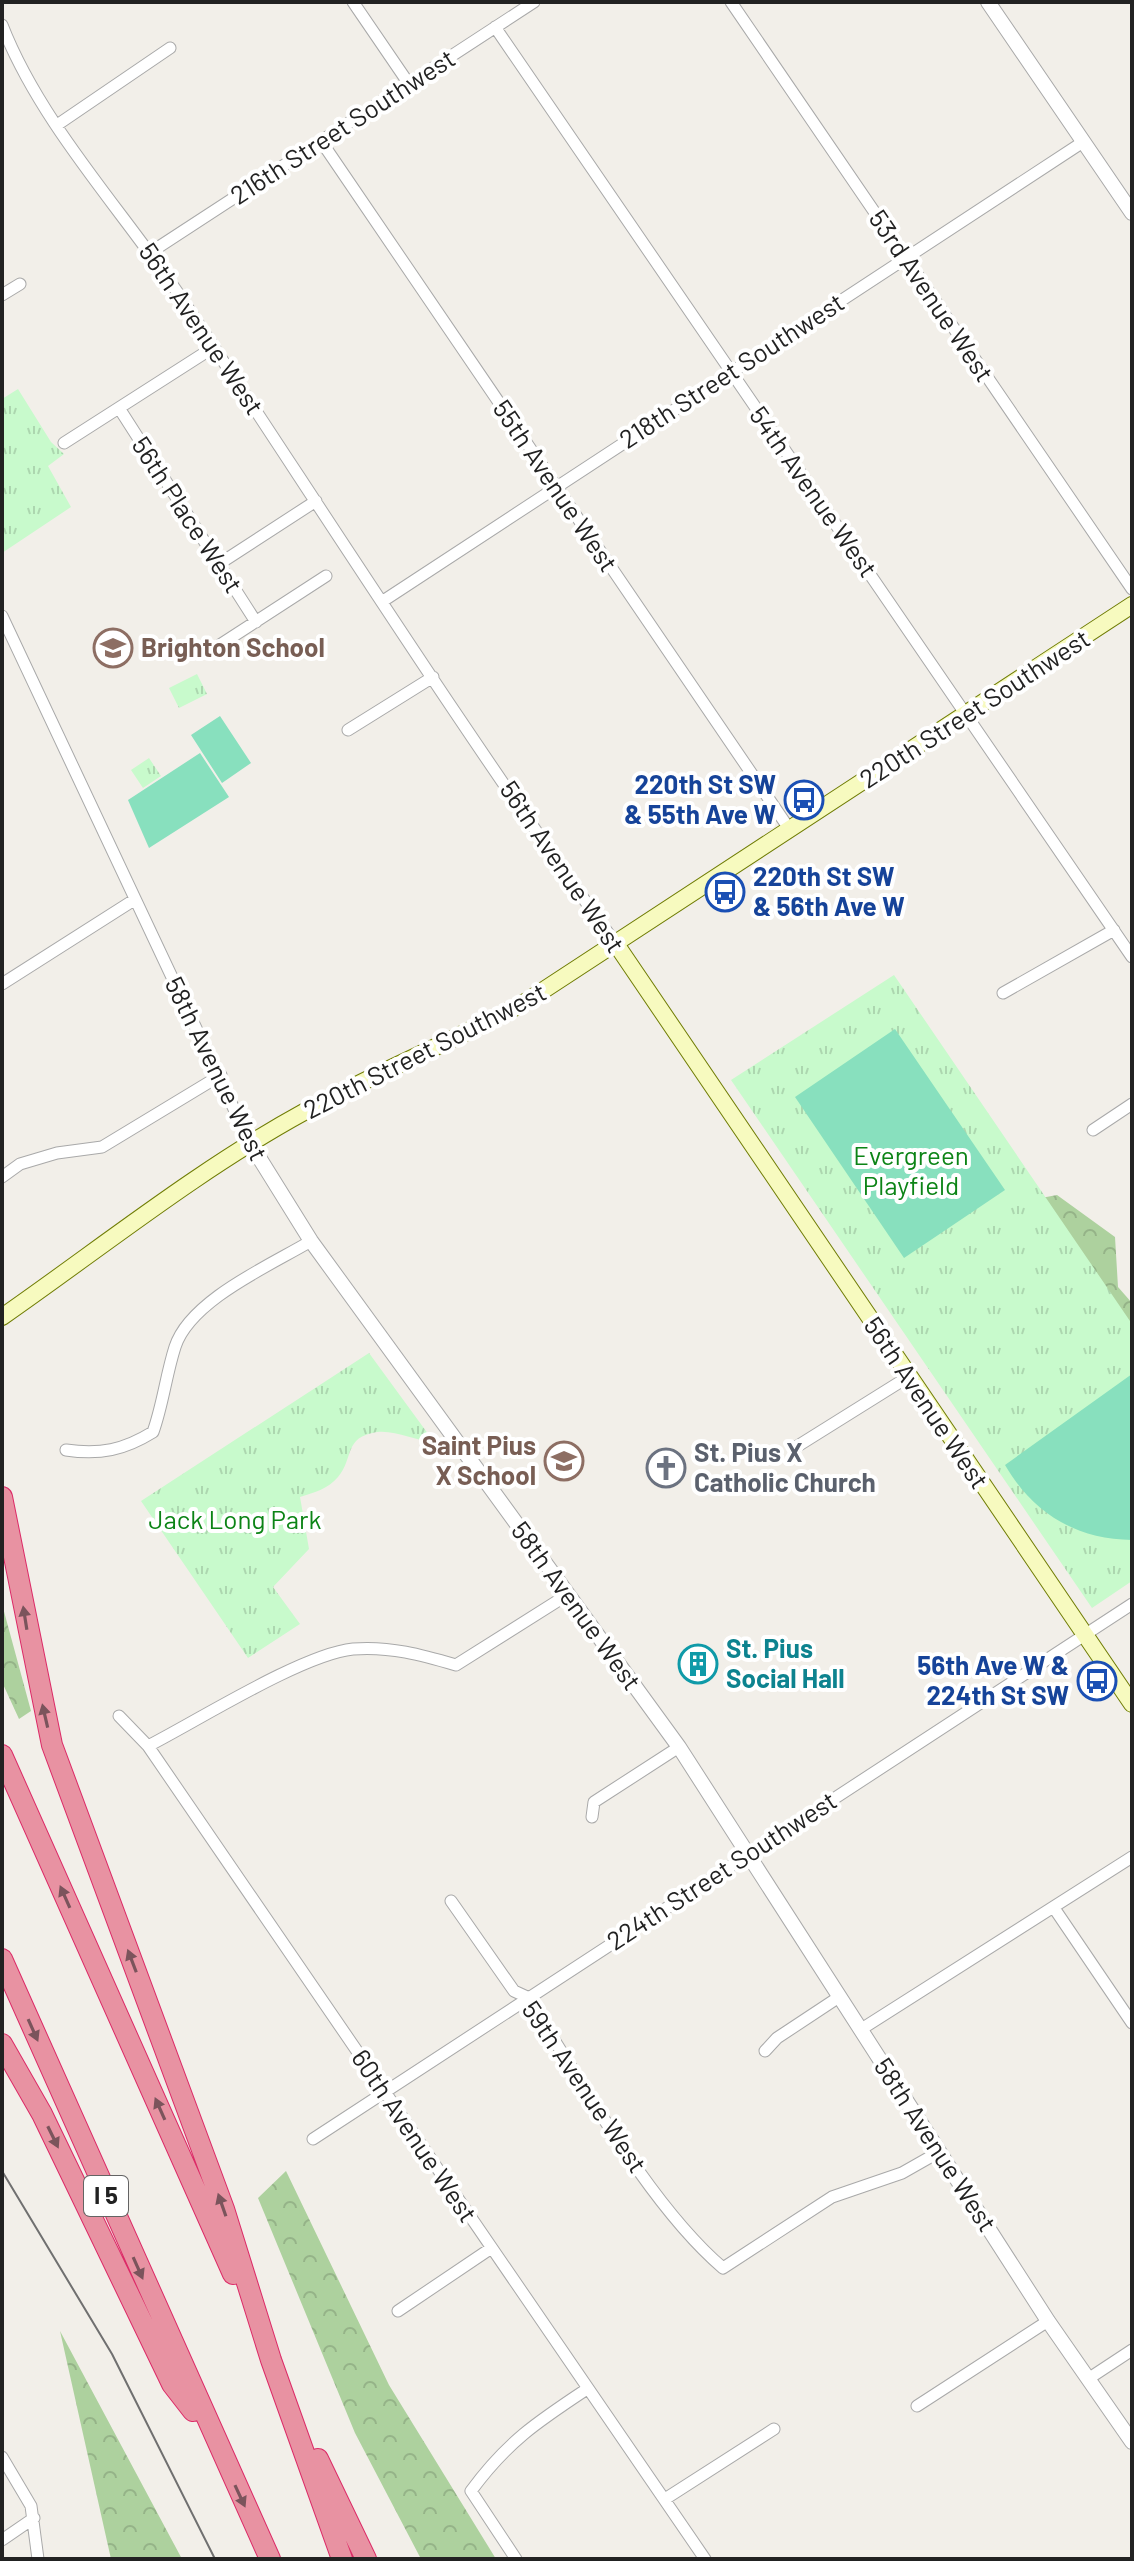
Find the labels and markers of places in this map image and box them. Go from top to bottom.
school or university icon: Brighton School [92,627,134,669]
place label: Brighton School [141,631,325,662]
place label: 220th St SW & 55th Ave W [624,768,776,829]
bus stop icon: 220th St SW & 55th Ave W [783,779,825,821]
place label: 220th St SW & 56th Ave W [753,860,905,921]
bus stop icon: 220th St SW & 56th Ave W [704,871,746,913]
place label: Saint Pius X School [422,1429,536,1490]
place label: St. Pius X Catholic Church [694,1436,876,1497]
school or university icon: Saint Pius X School [543,1440,585,1482]
church icon: St. Pius X Catholic Church [645,1447,687,1489]
place label: St. Pius Social Hall [726,1632,845,1693]
building icon: St. Pius Social Hall [677,1643,719,1685]
place label: 56th Ave W & 224th St SW [917,1649,1069,1710]
bus stop icon: 56th Ave W & 224th St SW [1076,1660,1118,1702]

